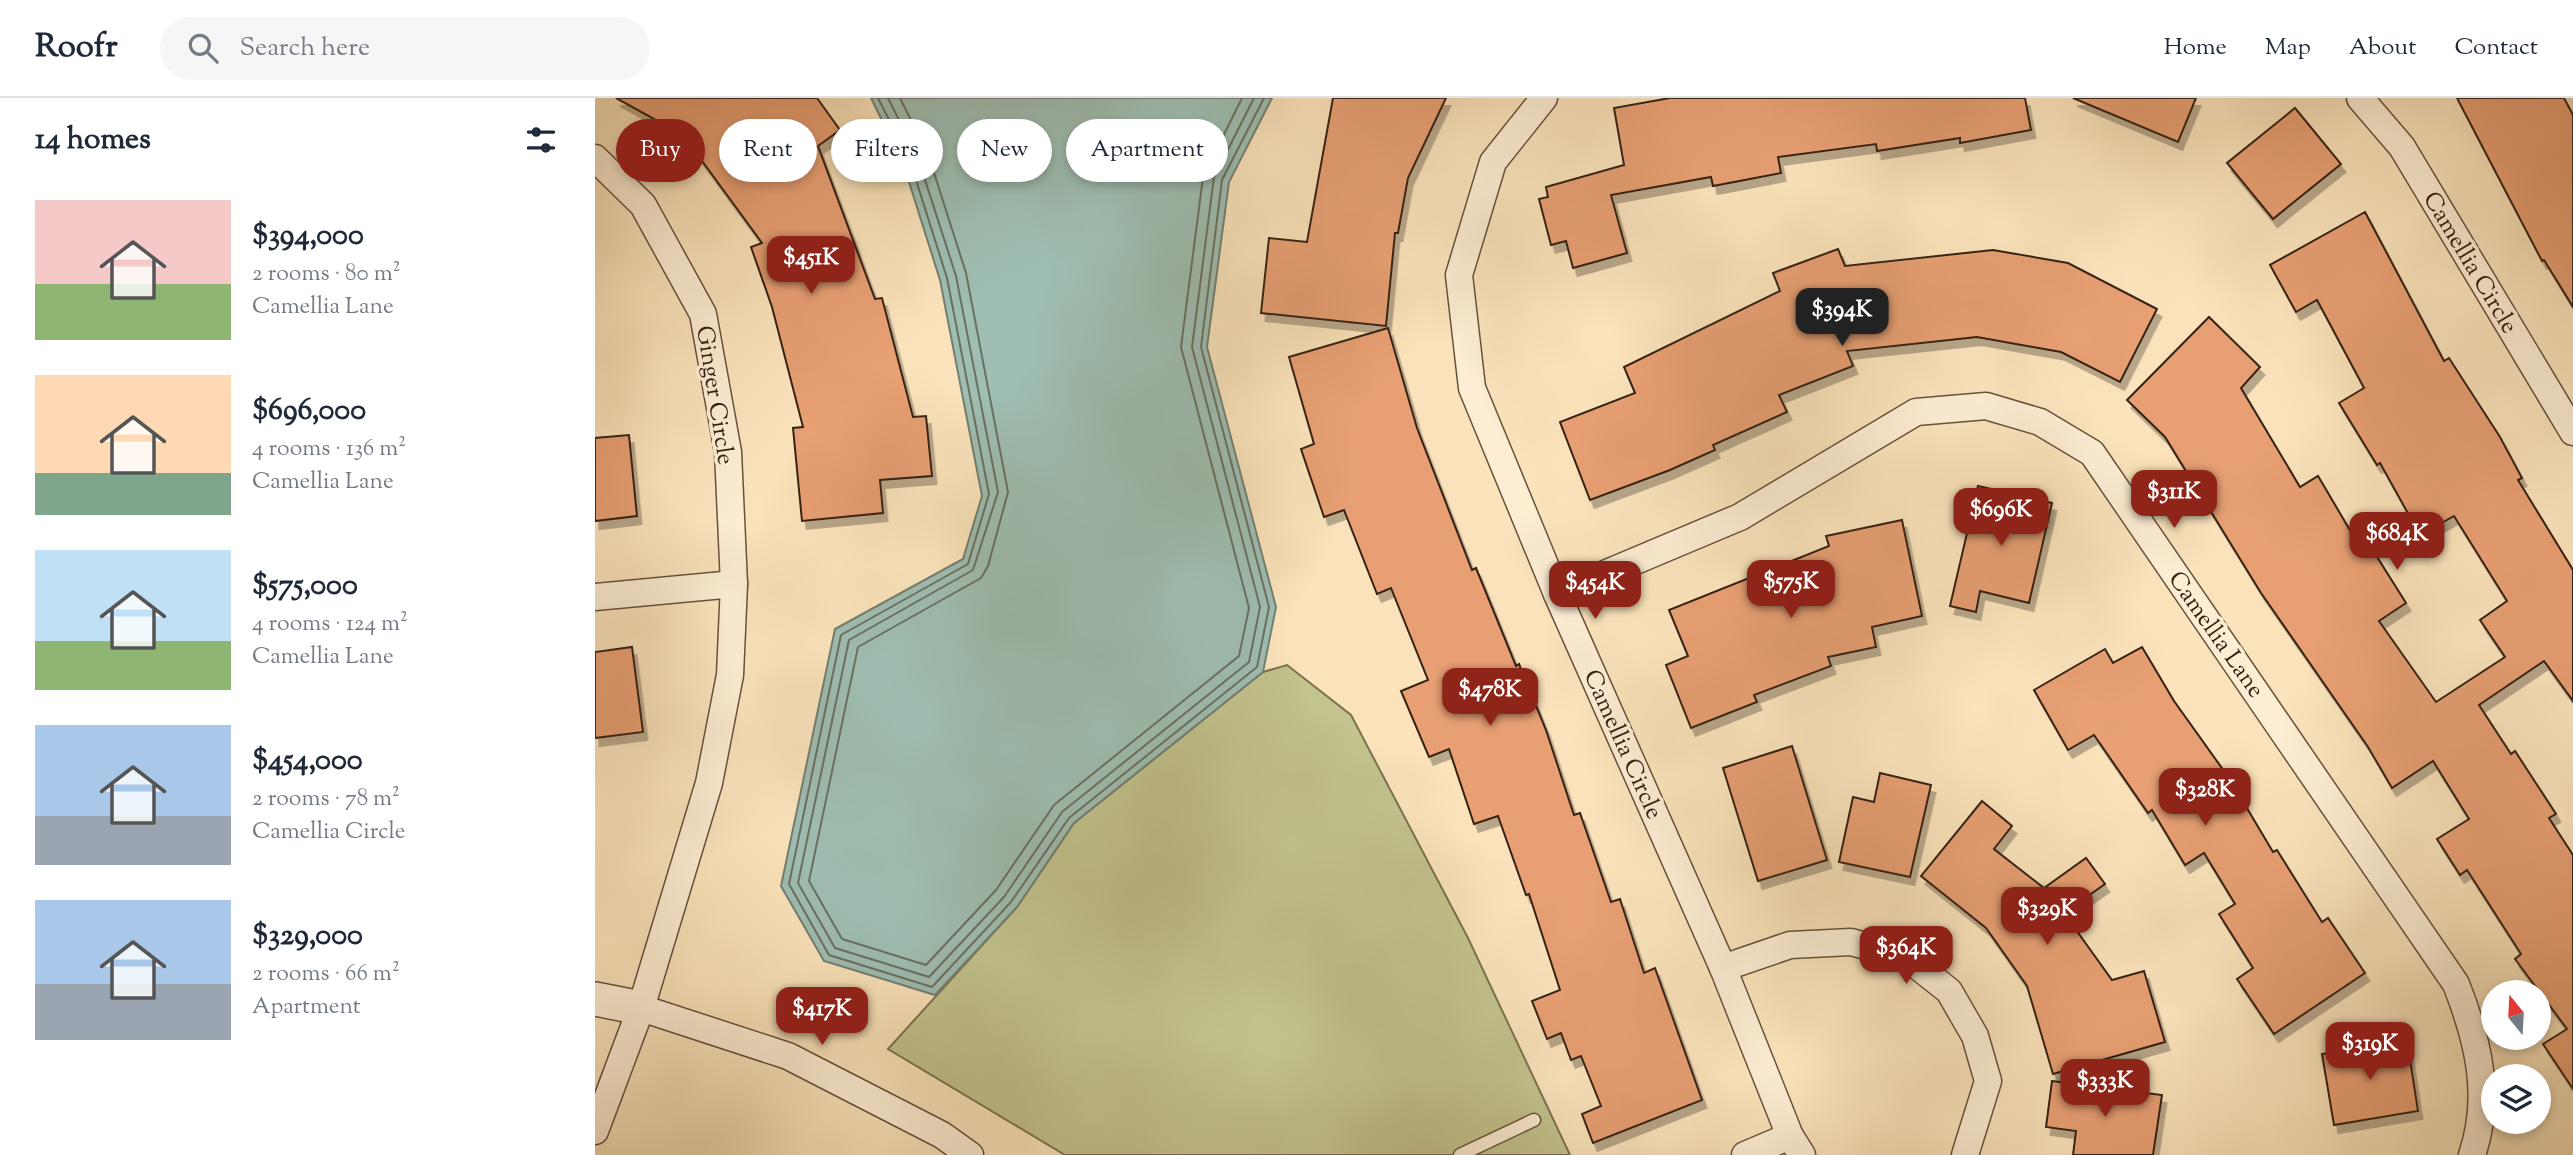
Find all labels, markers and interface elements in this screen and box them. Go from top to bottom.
search box [160,17,650,80]
text: Roofr [35,24,118,72]
icon: search [184,29,222,67]
text: Search here [240,30,370,67]
text: Home [2164,31,2227,65]
text: Map [2265,31,2311,65]
text: About [2349,31,2416,65]
text: Contact [2454,31,2538,65]
text: 14 homes [35,119,151,162]
chip: Buy [616,119,705,182]
chip: Rent [719,119,817,182]
chip: Filters [831,119,943,182]
chip: New [957,119,1052,182]
chip: Apartment [1066,119,1228,182]
icon: filters [522,121,560,159]
street label: Camellia Circle [2413,186,2525,340]
text: $394,000 [252,215,364,258]
icon: home [91,228,175,312]
pin: $451K [762,236,860,296]
text: $451K [783,242,839,275]
text: 2 rooms · 80 m² [252,258,400,291]
pin: $394K [1793,288,1891,348]
text: Camellia Lane [252,291,394,324]
text: $394K [1812,294,1872,327]
street label: Ginger Circle [686,323,742,467]
text: $696,000 [252,390,366,433]
icon: home [91,403,175,487]
text: 4 rooms · 136 m² [252,433,406,466]
text: Camellia Lane [252,466,394,499]
pin: $311K [2125,470,2223,530]
text: $311K [2147,476,2201,509]
pin: $696K [1952,489,2050,548]
text: $696K [1970,494,2032,527]
pin: $684K [2348,512,2446,572]
text: $684K [2365,518,2429,551]
pin: $575K [1742,560,1840,620]
pin: $454K [1546,561,1644,621]
text: $575,000 [252,565,358,608]
street label: Camellia Lane [2159,565,2272,705]
text: $575K [1763,566,1819,599]
text: $454K [1565,567,1625,600]
icon: home [91,578,175,662]
text: 4 rooms · 124 m² [252,608,408,641]
text: Camellia Lane [252,641,394,674]
street label: Camellia Circle [1574,665,1670,825]
pin: $478K [1441,668,1539,728]
text: $478K [1458,674,1522,707]
text: $454,000 [252,740,363,783]
icon: home [91,753,175,837]
pin: $328K [2156,768,2254,828]
text: $328K [2175,774,2235,807]
text: 2 rooms · 78 m² [252,783,400,816]
text: Camellia Circle [252,816,406,849]
pin: $329K [1998,888,2096,947]
text: $329K [2017,893,2077,926]
text: $329,000 [252,915,363,958]
pin: $364K [1857,926,1955,986]
icon: home [91,928,175,1012]
text: $364K [1876,932,1936,965]
text: 2 rooms · 66 m² [252,958,400,991]
north arrow [2481,980,2551,1050]
map controls [2481,980,2551,1134]
pin: $417K [773,988,871,1047]
text: Apartment [252,991,361,1024]
text: $417K [792,993,852,1026]
pin: $319K [2321,1023,2419,1082]
text: $319K [2342,1028,2398,1061]
pin: $333K [2056,1060,2154,1119]
button: layers [2481,1064,2551,1134]
text: $333K [2077,1065,2133,1098]

